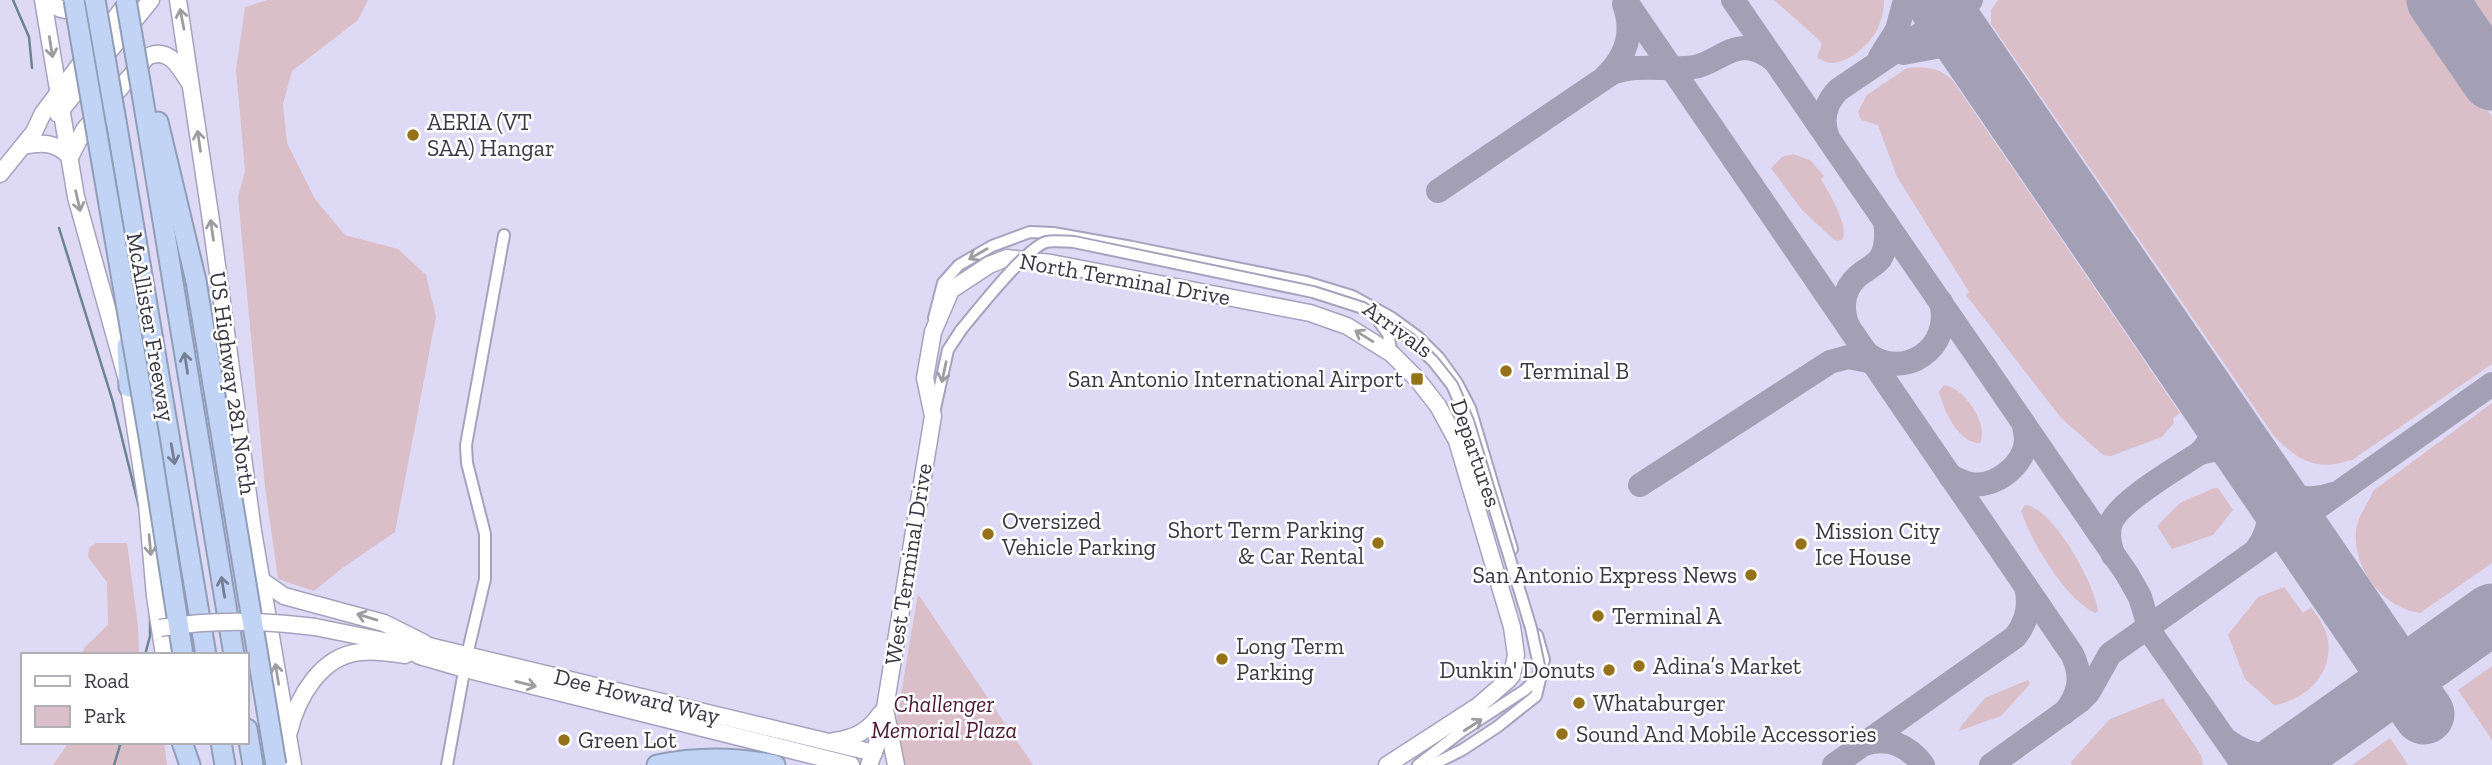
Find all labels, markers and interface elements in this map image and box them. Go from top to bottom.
one-way arrow [174,8,188,31]
one-way arrow [45,35,58,58]
place label: AERIA (VT SAA) Hangar [427,108,555,162]
marker: AERIA (VT SAA) Hangar [405,127,421,143]
one-way arrow [193,130,206,153]
one-way arrow [72,189,85,212]
one-way arrow [206,219,219,242]
street label: McAllister Freeway [121,230,181,424]
one-way arrow [969,247,989,261]
street label: North Terminal Drive [1018,247,1232,311]
street label: US Highway 281 North [203,270,263,497]
street label: Arrivals [1358,294,1438,364]
one-way arrow [1355,329,1374,344]
one-way arrow [179,352,192,375]
place label: Terminal B [1520,357,1629,385]
one-way arrow [936,360,950,383]
marker: Terminal B [1498,363,1514,379]
place label: San Antonio International Airport [1068,365,1403,393]
marker: San Antonio International Airport [1409,371,1425,387]
street label: Departures [1444,395,1508,511]
one-way arrow [167,442,180,465]
street label: West Terminal Drive [878,461,938,667]
place label: Oversized Vehicle Parking [1001,507,1157,561]
place label: Short Term Parking & Car Rental [1168,516,1364,570]
place label: Mission City Ice House [1815,517,1940,571]
marker: Oversized Vehicle Parking [980,526,996,542]
one-way arrow [144,534,157,556]
marker: Short Term Parking & Car Rental [1370,535,1386,551]
marker: Mission City Ice House [1793,536,1809,552]
place label: San Antonio Express News [1473,561,1737,589]
marker: San Antonio Express News [1743,567,1759,583]
one-way arrow [216,577,229,599]
place label: Terminal A [1612,602,1722,630]
marker: Terminal A [1590,608,1606,624]
one-way arrow [356,610,378,623]
place label: Long Term Parking [1236,632,1344,686]
marker: Long Term Parking [1214,651,1230,667]
place label: Adina’s Market [1653,652,1802,680]
legend [21,653,248,744]
place label: Dunkin' Donuts [1439,656,1595,684]
marker: Adina’s Market [1631,658,1647,674]
street label: Dee Howard Way [551,662,723,730]
marker: Dunkin' Donuts [1601,662,1617,678]
one-way arrow [270,663,283,686]
text: Road [84,668,130,693]
one-way arrow [514,678,537,691]
place label: Whataburger [1593,689,1726,717]
park label: Challenger Memorial Plaza [871,690,1017,744]
marker: Whataburger [1571,695,1587,711]
text: Park [84,703,126,728]
one-way arrow [1462,717,1482,731]
place label: Sound And Mobile Accessories [1576,720,1877,748]
place label: Green Lot [578,726,677,754]
marker: Sound And Mobile Accessories [1554,726,1570,742]
marker: Green Lot [556,732,572,748]

